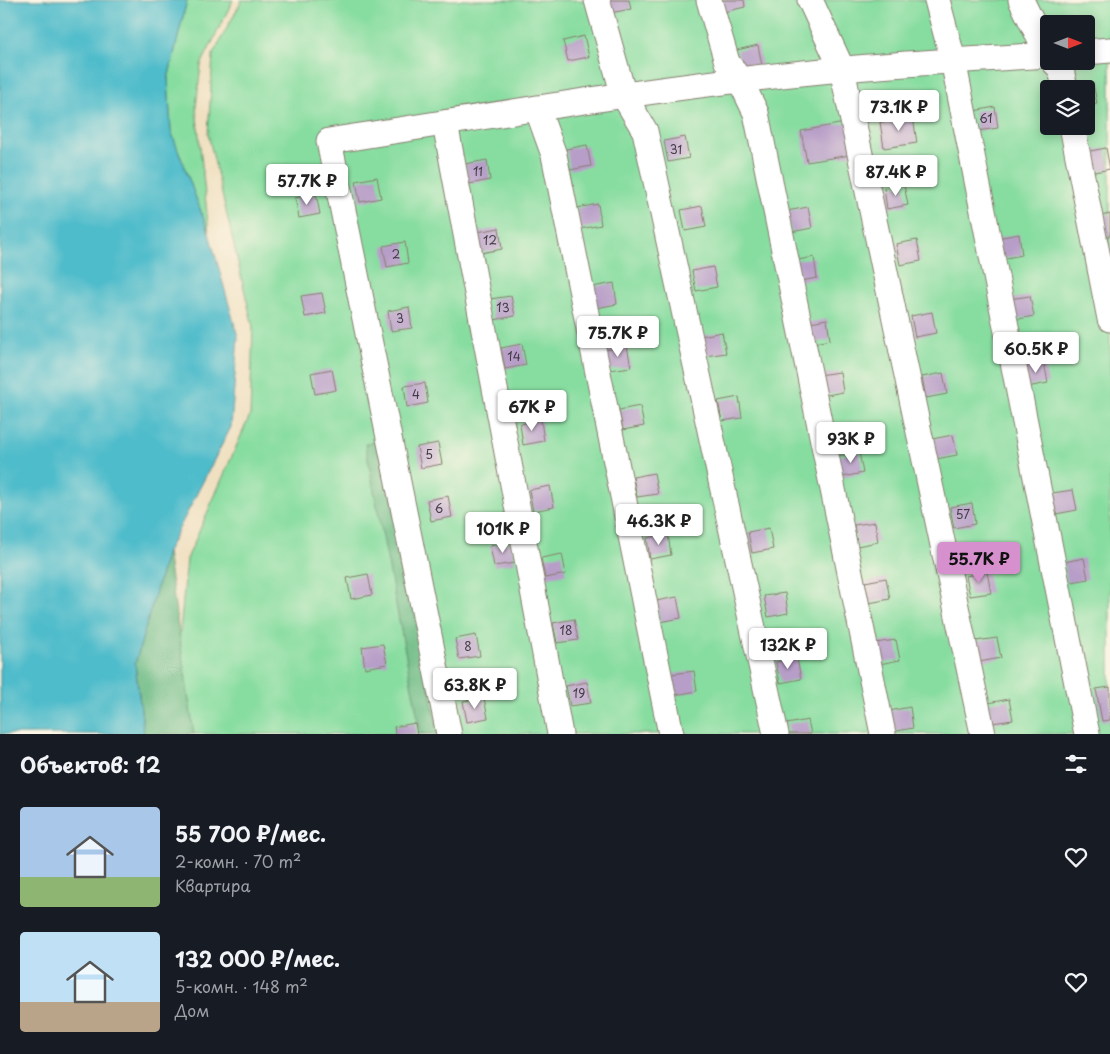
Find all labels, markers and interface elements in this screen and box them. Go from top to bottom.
north arrow [1040,15,1095,70]
map controls [1040,15,1095,135]
button: layers [1040,80,1095,135]
pin: 73.1K ₽ [853,90,945,132]
text: 73.1K ₽ [870,94,928,118]
house number: 61 [979,109,993,127]
house number: 31 [670,140,682,158]
pin: 87.4K ₽ [850,154,942,197]
text: 87.4K ₽ [865,159,927,183]
house number: 11 [473,162,483,180]
pin: 57.7K ₽ [261,164,353,206]
text: 57.7K ₽ [277,168,337,192]
house number: 12 [483,231,497,249]
house number: 2 [392,245,400,263]
house number: 13 [496,298,510,316]
house number: 3 [396,309,404,327]
pin: 75.7K ₽ [572,316,664,358]
text: 75.7K ₽ [588,320,648,344]
pin: 60.5K ₽ [990,332,1082,374]
text: 60.5K ₽ [1004,336,1068,360]
house number: 14 [507,347,521,365]
house number: 4 [412,385,420,403]
pin: 67K ₽ [497,390,567,432]
text: 67K ₽ [509,394,555,418]
pin: 93K ₽ [816,422,886,464]
text: 93K ₽ [827,426,875,450]
house number: 5 [425,445,433,463]
house number: 6 [435,499,443,517]
pin: 46.3K ₽ [613,504,705,546]
house number: 57 [956,505,970,523]
text: 46.3K ₽ [627,508,691,532]
pin: 101K ₽ [462,512,544,554]
text: 101K ₽ [476,516,530,540]
pin: 55.7K ₽ [933,542,1025,584]
text: 55.7K ₽ [948,546,1010,570]
house number: 18 [560,621,572,639]
pin: 132K ₽ [747,628,829,670]
text: 132K ₽ [760,632,816,656]
house number: 8 [464,637,472,655]
pin: 63.8K ₽ [429,668,521,710]
text: 63.8K ₽ [444,672,506,696]
house number: 19 [573,684,585,702]
text: Объектов: 12 [20,748,161,780]
icon: filters [1062,750,1090,778]
text: 55 700 ₽/мес. [175,817,326,849]
icon: home [60,827,120,887]
icon: heart [1062,843,1090,871]
text: 2-комн. · 70 m² [175,849,301,873]
text: Квартира [175,873,250,897]
text: 132 000 ₽/мес. [175,942,340,974]
icon: home [60,952,120,1012]
icon: heart [1062,968,1090,996]
text: 5-комн. · 148 m² [175,974,308,998]
text: Дом [175,998,209,1022]

